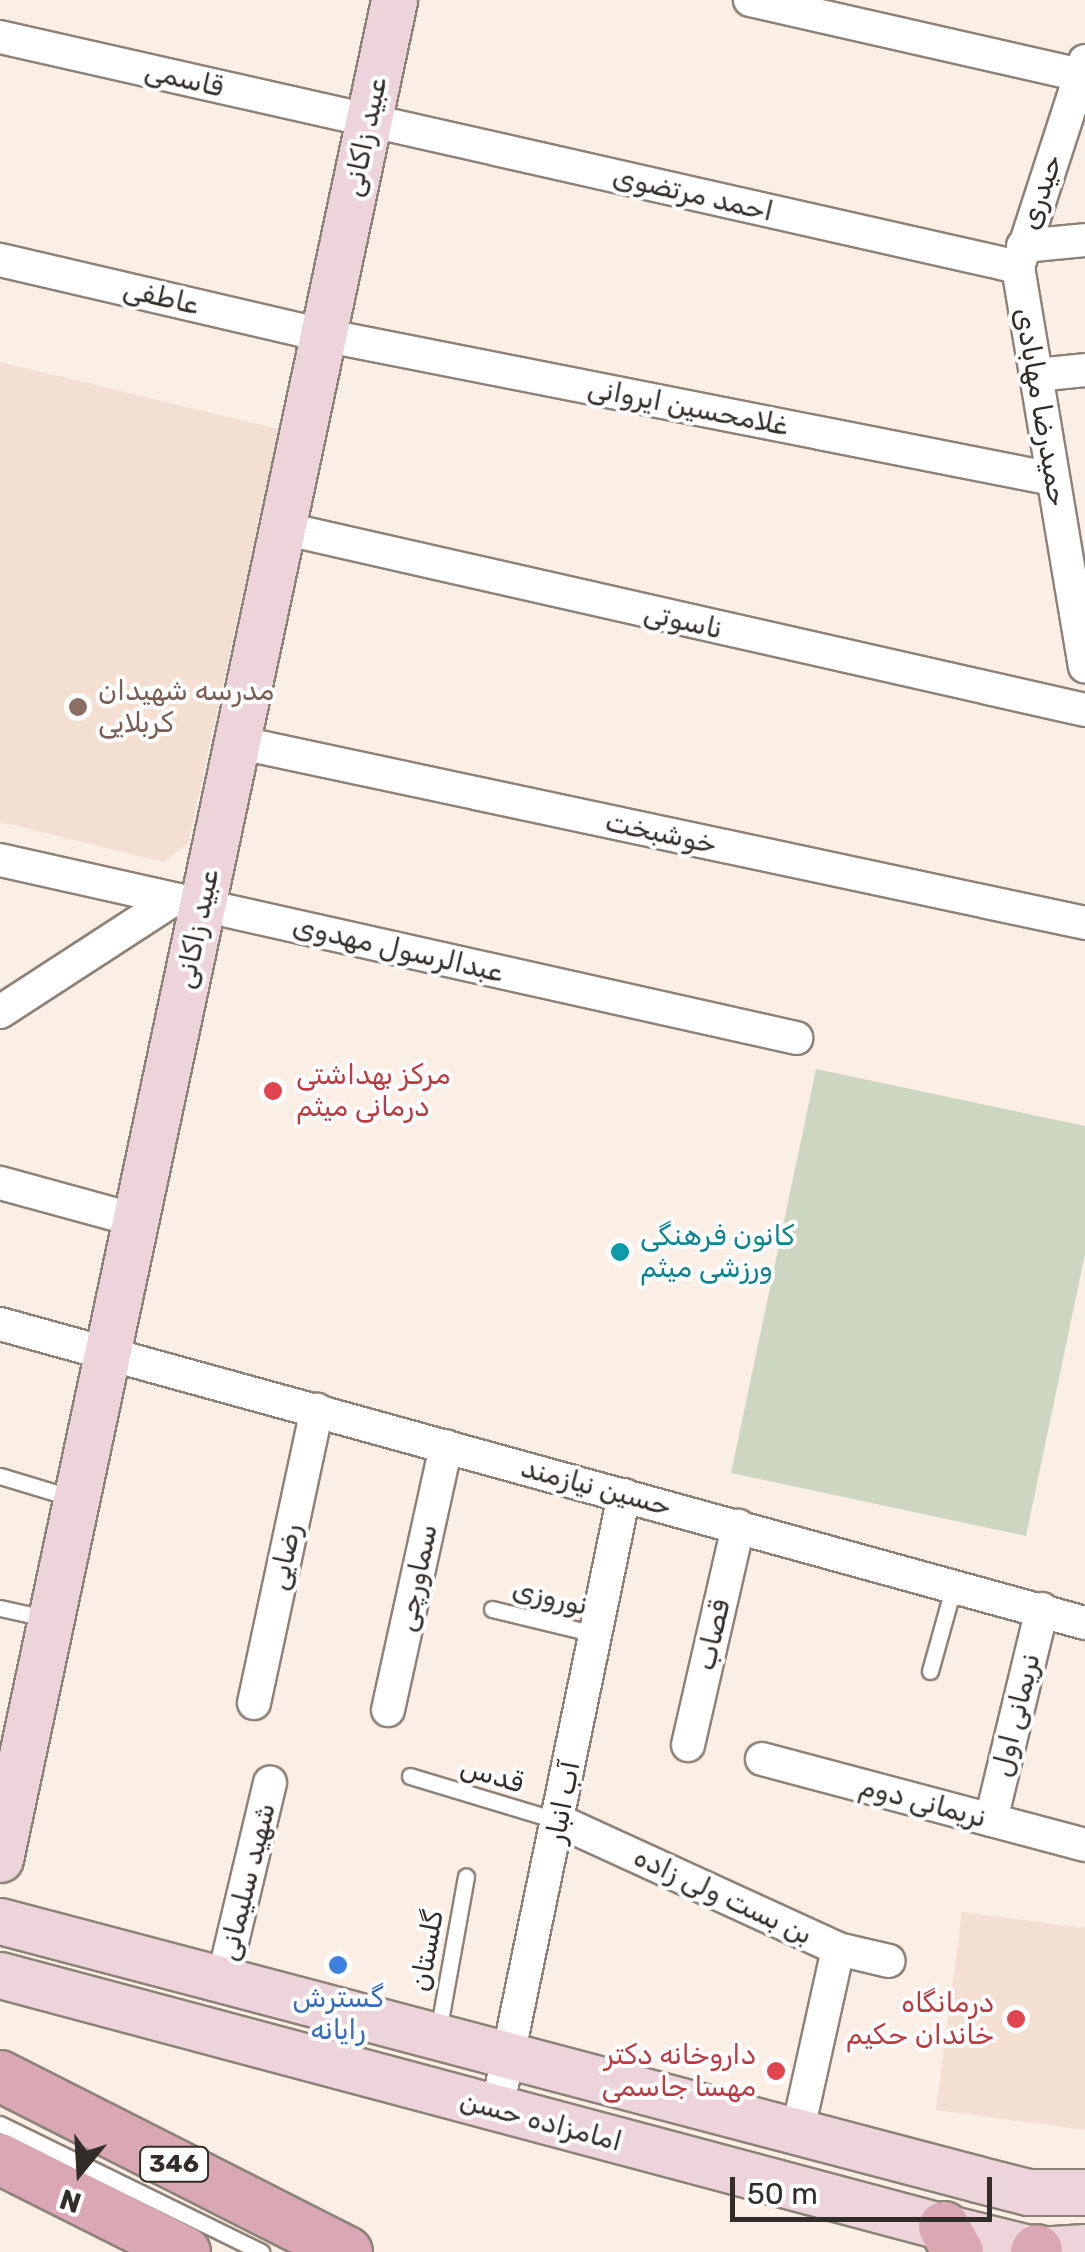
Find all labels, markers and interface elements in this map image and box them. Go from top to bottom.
street label: قاسمی [141,54,227,104]
street label: عبید زاکانی [336,74,394,200]
street label: حیدری [1013,150,1069,234]
street label: احمد مرتضوی [609,159,777,229]
street label: عاطفی [120,272,202,322]
street label: حمیدرضا مهابادی [1007,305,1075,509]
street label: غلامحسین ایروانی [585,371,791,443]
street label: ناسوتی [641,596,725,646]
place label: مدرسه شهیدان کربلایی [98,674,274,740]
marker: مدرسه شهیدان کربلایی [67,696,89,718]
street label: خوشبخت [602,805,720,861]
street label: عبید زاکانی [168,866,226,992]
street label: عبدالرسول مهدوی [289,908,507,990]
place label: مرکز بهداشتی درمانی میثم [296,1058,451,1124]
marker: مرکز بهداشتی درمانی میثم [260,1078,286,1104]
place label: کانون فرهنگی ورزشی میثم [640,1219,794,1285]
marker: کانون فرهنگی ورزشی میثم [609,1241,631,1263]
street label: حسین نیازمند [517,1451,675,1523]
street label: رضایی [262,1521,308,1593]
street label: سماورچی [389,1521,445,1635]
street label: نوروزی [509,1571,591,1623]
street label: قصاب [689,1596,737,1674]
street label: نریمانی اول [984,1650,1048,1780]
street label: قدس [456,1750,528,1800]
street label: آب انبار [539,1758,587,1846]
street label: نریمانی دوم [856,1769,990,1835]
street label: شهید سلیمانی [211,1800,283,1964]
street label: بن بست ولی زاده [628,1840,818,1952]
street label: گلستان [403,1908,451,1994]
marker: گسترش رایانه [327,1954,349,1976]
place label: گسترش رایانه [292,1981,384,2047]
place label: درمانگاه خاندان حکیم [846,1986,994,2052]
marker: درمانگاه خاندان حکیم [1003,2006,1029,2032]
place label: داروخانه دکتر مهسا جاسمی [602,2038,756,2104]
marker: داروخانه دکتر مهسا جاسمی [765,2060,787,2082]
street label: امامزاده حسن [456,2083,626,2159]
north arrow [30,2122,130,2222]
road number: 346 [139,2144,209,2184]
scale bar [735,2157,998,2219]
text: 50 m [747,2176,818,2212]
text: N [56,2182,85,2220]

